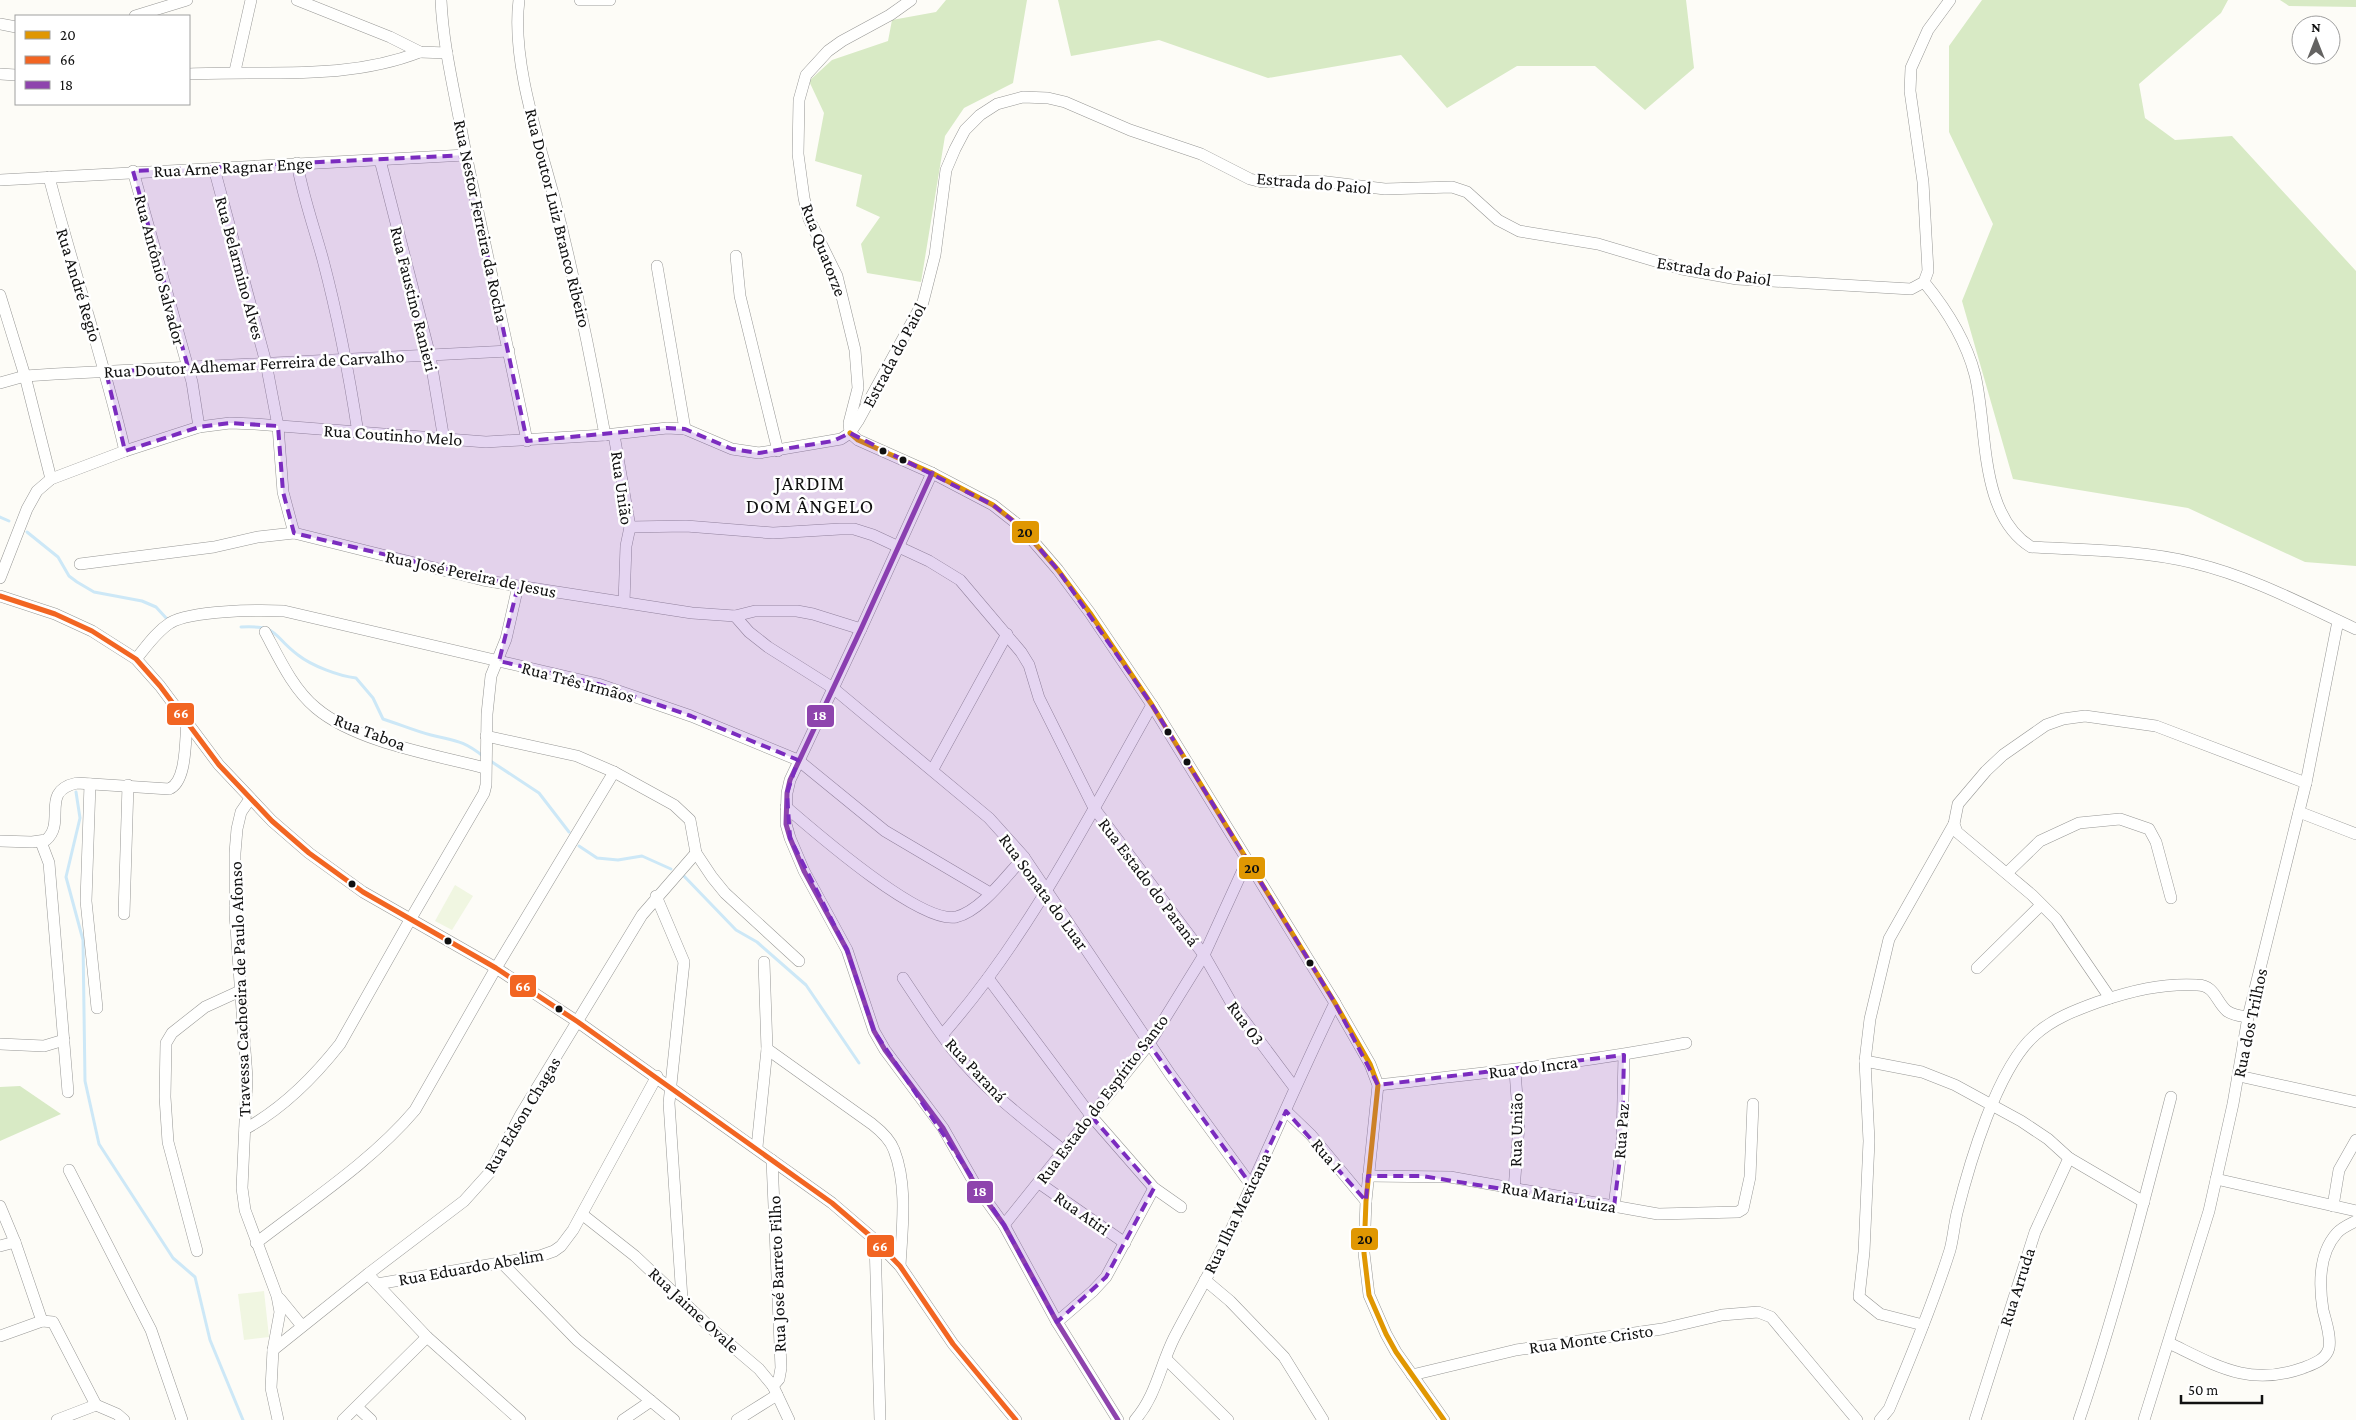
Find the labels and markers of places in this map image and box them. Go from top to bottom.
unlabelled marker [878,446,888,456]
unlabelled marker [898,455,908,465]
unlabelled marker [1163,727,1173,737]
unlabelled marker [1182,757,1192,767]
unlabelled marker [347,879,357,889]
unlabelled marker [443,936,453,946]
unlabelled marker [1305,958,1315,968]
unlabelled marker [554,1004,564,1014]

